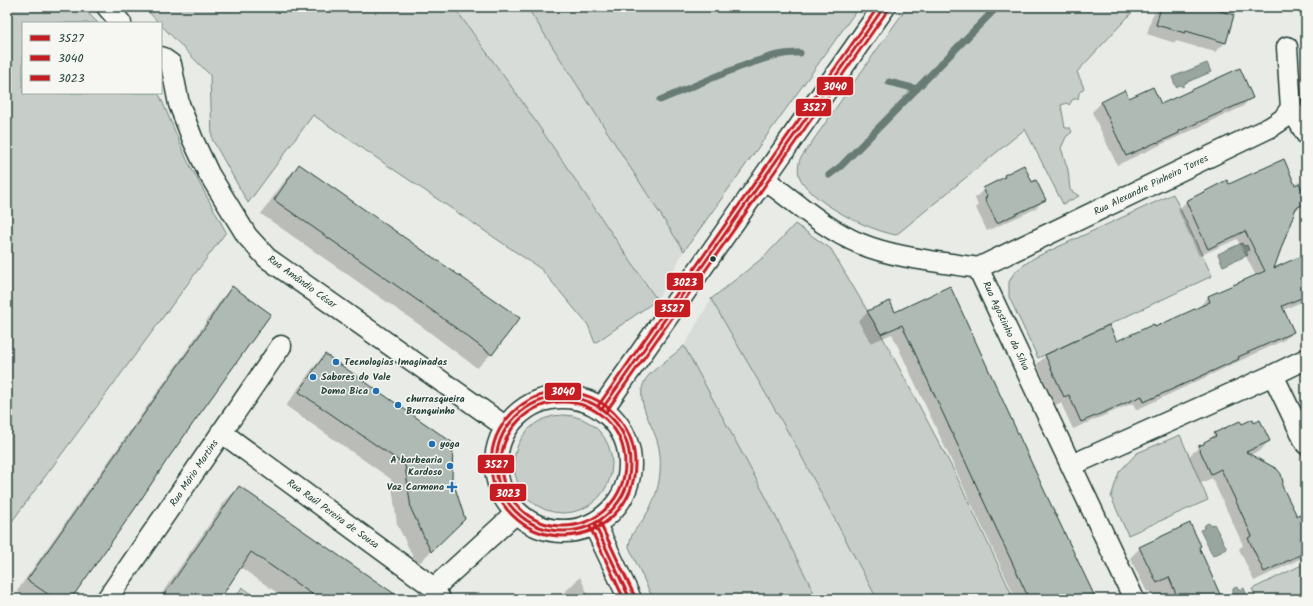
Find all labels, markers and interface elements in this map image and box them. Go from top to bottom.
legend [22,22,162,94]
text: 3527 [58,29,84,48]
text: 3040 [58,49,83,68]
text: 3023 [58,69,85,88]
line badge: 3040 [816,76,854,96]
text: 3040 [822,78,847,96]
line badge: 3527 [795,98,832,117]
text: 3527 [801,99,826,117]
street label: Rua Alexandre Pinheiro Torres [1091,150,1212,220]
street label: Rua Amândio César [264,251,340,313]
unlabelled marker [708,254,718,264]
line badge: 3023 [666,272,704,291]
text: 3023 [672,274,697,292]
street label: Rua Agostinho da Silva [978,279,1034,374]
line badge: 3527 [654,299,691,318]
text: 3527 [659,300,684,318]
place label: Tecnologias Imaginadas [344,354,447,370]
marker: Tecnologias Imaginadas [331,357,341,367]
place label: Sabores do Vale [321,369,391,385]
marker: Sabores do Vale [308,372,318,382]
line badge: 3040 [544,382,582,401]
place label: Doma Bica [321,383,368,399]
text: 3040 [550,383,575,401]
marker: Doma Bica [371,386,381,396]
place label: churrasqueira Branquinho [406,391,465,419]
marker: churrasqueira Branquinho [393,400,403,410]
street label: Rua Mário Martins [166,436,223,510]
place label: yoga [439,436,460,452]
marker: yoga [427,439,437,449]
place label: A barbearia Kardoso [390,452,442,480]
line badge: 3527 [477,454,515,474]
text: 3527 [483,456,508,474]
marker: A barbearia Kardoso [445,461,455,471]
street label: Rua Raúl Pereira de Sousa [284,475,383,553]
place label: Vaz Carmona [387,479,444,495]
marker: Vaz Carmona [447,482,457,492]
line badge: 3023 [489,483,527,502]
text: 3023 [495,485,520,503]

